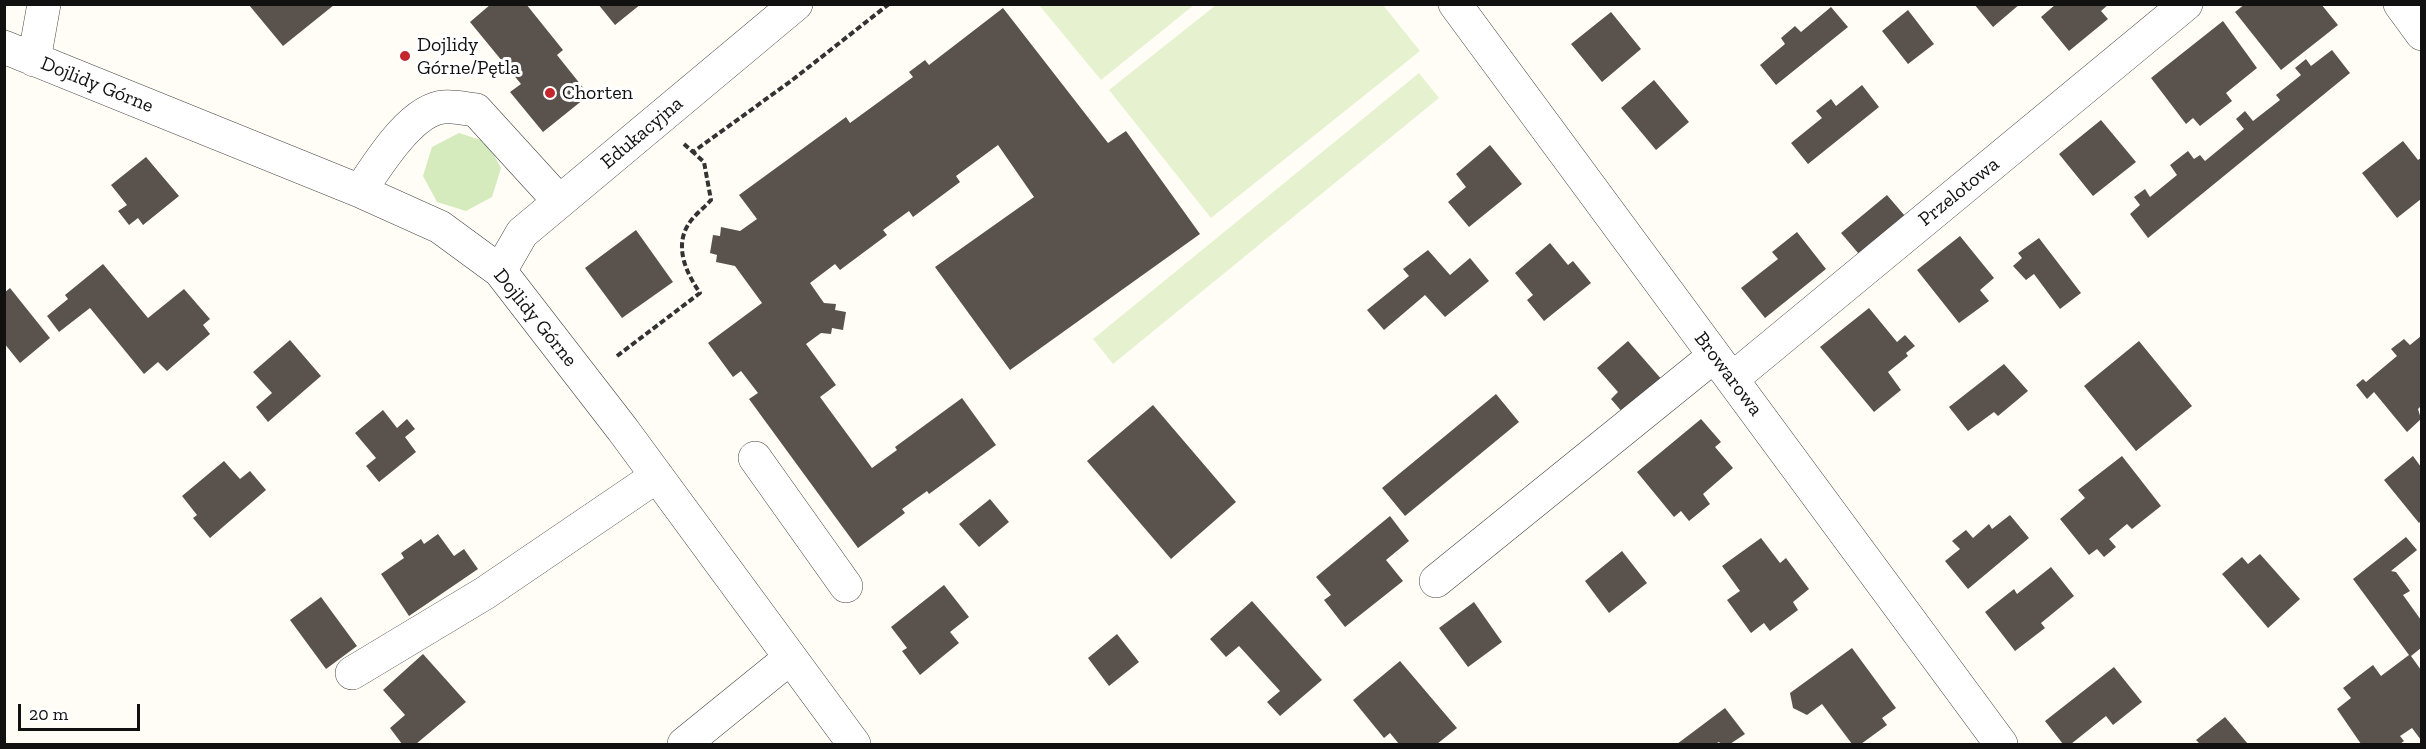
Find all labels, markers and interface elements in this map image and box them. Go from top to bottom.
place label: Dojlidy Górne/Pętla [417,33,520,80]
marker: Dojlidy Górne/Pętla [398,49,412,63]
street label: Dojlidy Górne [37,52,157,118]
place label: Chorten [562,81,633,105]
marker: Chorten [543,86,557,100]
street label: Edukacyjna [596,92,688,174]
street label: Przelotowa [1914,152,2004,232]
street label: Dojlidy Górne [488,264,582,372]
street label: Browarowa [1689,327,1767,421]
scale bar [21,692,142,730]
text: 20 m [29,703,68,725]

